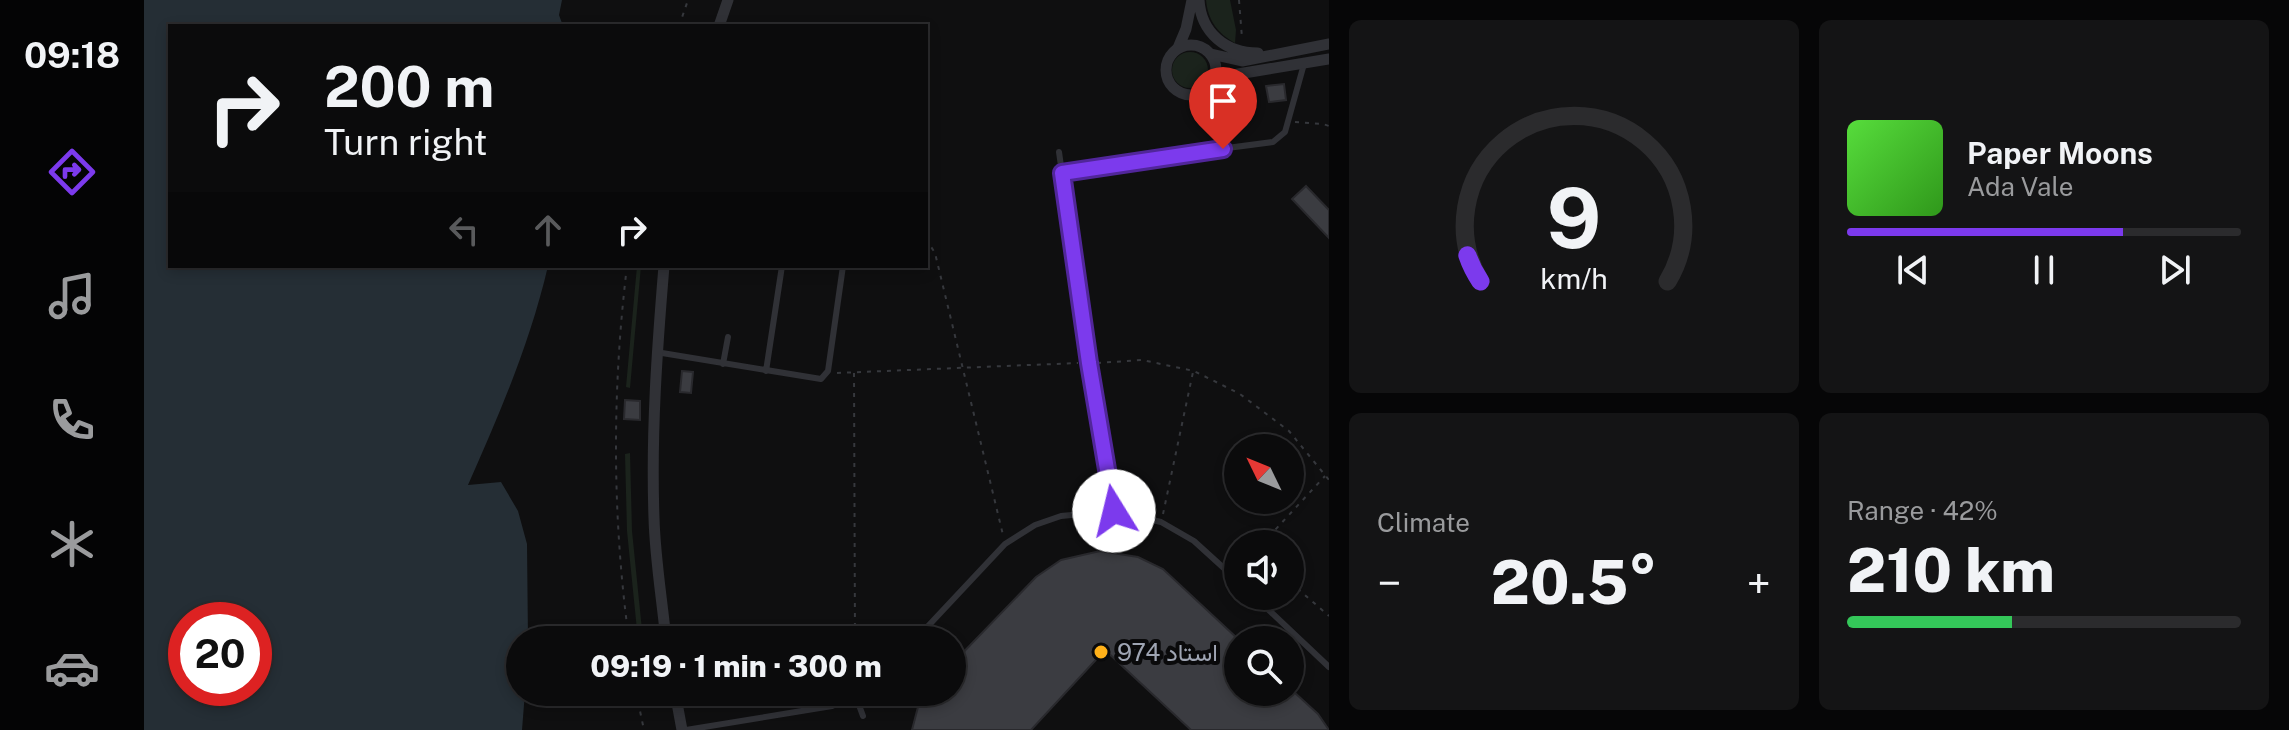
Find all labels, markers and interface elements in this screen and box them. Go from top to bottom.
text: 09:18 [24,34,120,76]
text: 200 m [324,54,494,120]
icon: right [192,56,296,160]
pin [1189,67,1257,149]
icon: arrive [1201,79,1245,123]
text: Turn right [324,121,487,163]
text: Paper Moons [1967,135,2153,171]
icon: directions [44,144,100,200]
text: 9 [1547,169,1601,267]
text: Ada Vale [1967,171,2073,202]
icon: left [442,208,486,252]
icon: ahead [526,208,570,252]
icon: right [610,208,654,252]
icon: previous [1891,248,1935,292]
icon: pause [2022,248,2066,292]
icon: next [2153,248,2197,292]
text: km/h [1540,262,1608,295]
icon: music [44,268,100,324]
icon: phone [44,392,100,448]
north arrow [1224,434,1304,514]
map controls [1224,434,1304,706]
position arrow [1072,469,1156,553]
text: Range · 42% [1847,495,1998,526]
text: Climate [1377,507,1470,538]
icon: climate [44,516,100,572]
button: sound [1224,530,1304,610]
text: 210 km [1847,535,2055,606]
text: 20.5° [1491,547,1657,618]
text: − [1377,557,1401,609]
text: + [1747,557,1771,609]
speed limit sign: 20 [168,602,272,706]
button: search [1224,626,1304,706]
place label: استاد 974 [1117,638,1218,666]
icon: car [44,640,100,696]
marker: استاد 974 [1092,643,1110,661]
text: 09:19 · 1 min · 300 m [590,648,882,684]

